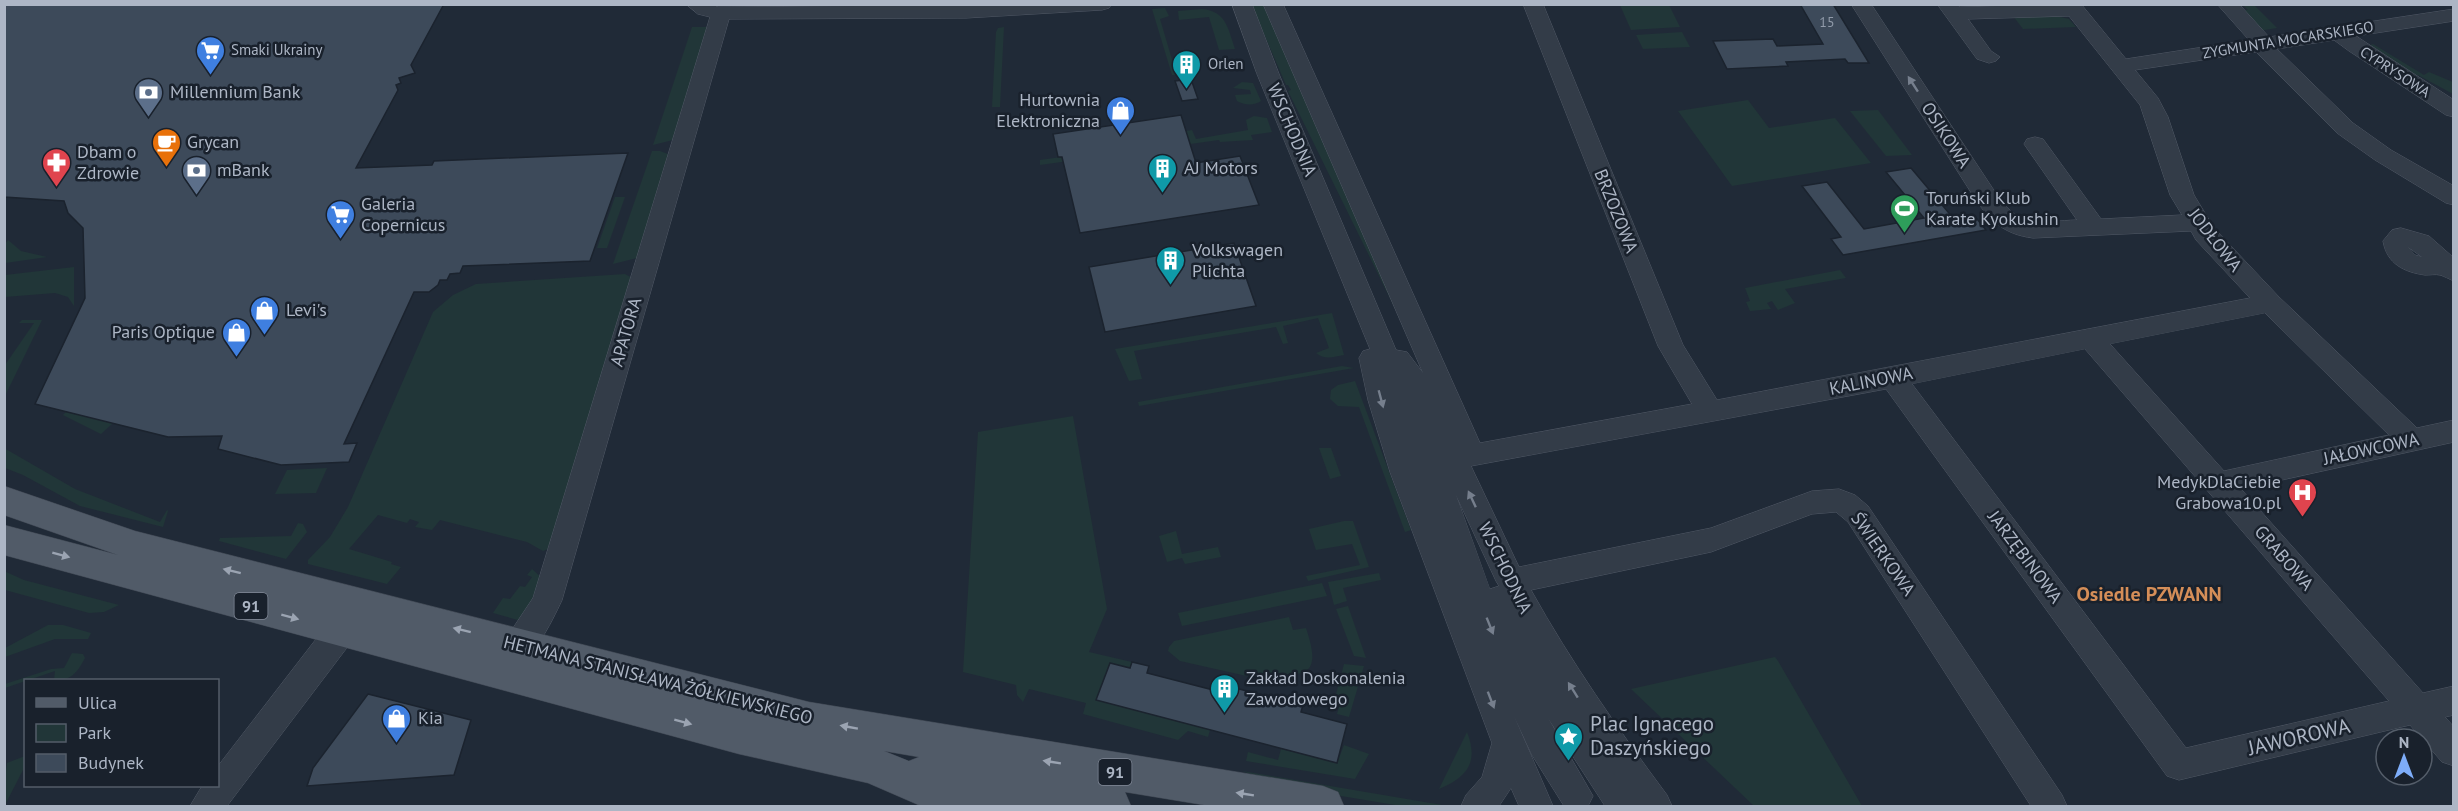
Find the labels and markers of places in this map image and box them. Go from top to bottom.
supermarket icon: Smaki Ukrainy [194,34,226,76]
place label: Smaki Ukrainy [231,40,323,59]
building icon: Orlen [1171,48,1203,90]
place label: Orlen [1208,54,1244,73]
bank icon: Millennium Bank [133,76,165,118]
place label: Millennium Bank [170,80,301,103]
place label: Hurtownia Elektroniczna [996,88,1100,132]
shop icon: Hurtownia Elektroniczna [1105,94,1137,136]
cafe icon: Grycan [150,126,182,168]
place label: Grycan [187,130,239,153]
place label: Dbam o Zdrowie [77,140,139,184]
pharmacy icon: Dbam o Zdrowie [40,146,72,188]
building icon: AJ Motors [1147,152,1179,194]
bank icon: mBank [180,154,212,196]
place label: AJ Motors [1184,156,1258,179]
place label: mBank [217,158,270,181]
place label: Toruński Klub Karate Kyokushin [1926,186,2059,230]
place label: Galeria Copernicus [361,192,445,236]
sports icon: Toruński Klub Karate Kyokushin [1889,192,1921,234]
supermarket icon: Galeria Copernicus [324,198,356,240]
place label: Volkswagen Plichta [1191,238,1283,282]
building icon: Volkswagen Plichta [1155,244,1187,286]
shop icon: Levi's [249,294,281,336]
place label: Levi's [286,298,327,321]
shop icon: Paris Optique [220,316,252,358]
place label: Paris Optique [112,320,215,343]
place label: MedykDlaCiebie Grabowa10.pl [2157,470,2282,514]
hospital icon: MedykDlaCiebie Grabowa10.pl [2286,476,2318,518]
place label: Zakład Doskonalenia Zawodowego [1246,666,1405,710]
building icon: Zakład Doskonalenia Zawodowego [1209,672,1241,714]
shop icon: Kia [381,702,413,744]
place label: Kia [418,706,443,729]
place label: Plac Ignacego Daszyńskiego [1590,710,1714,761]
place icon: Plac Ignacego Daszyńskiego [1553,720,1585,762]

